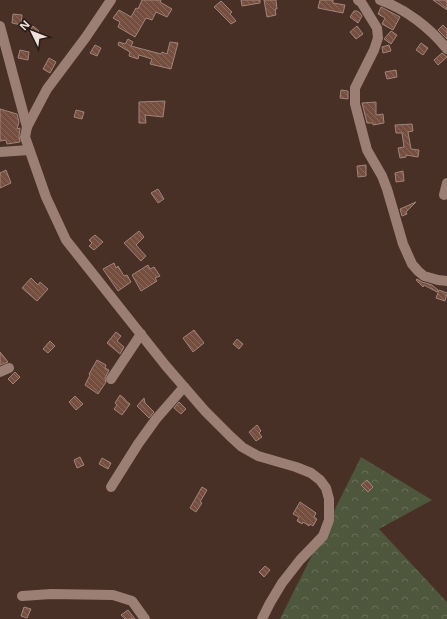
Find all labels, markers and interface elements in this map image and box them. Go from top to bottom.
north arrow [12,12,52,52]
text: N [16,16,33,33]

